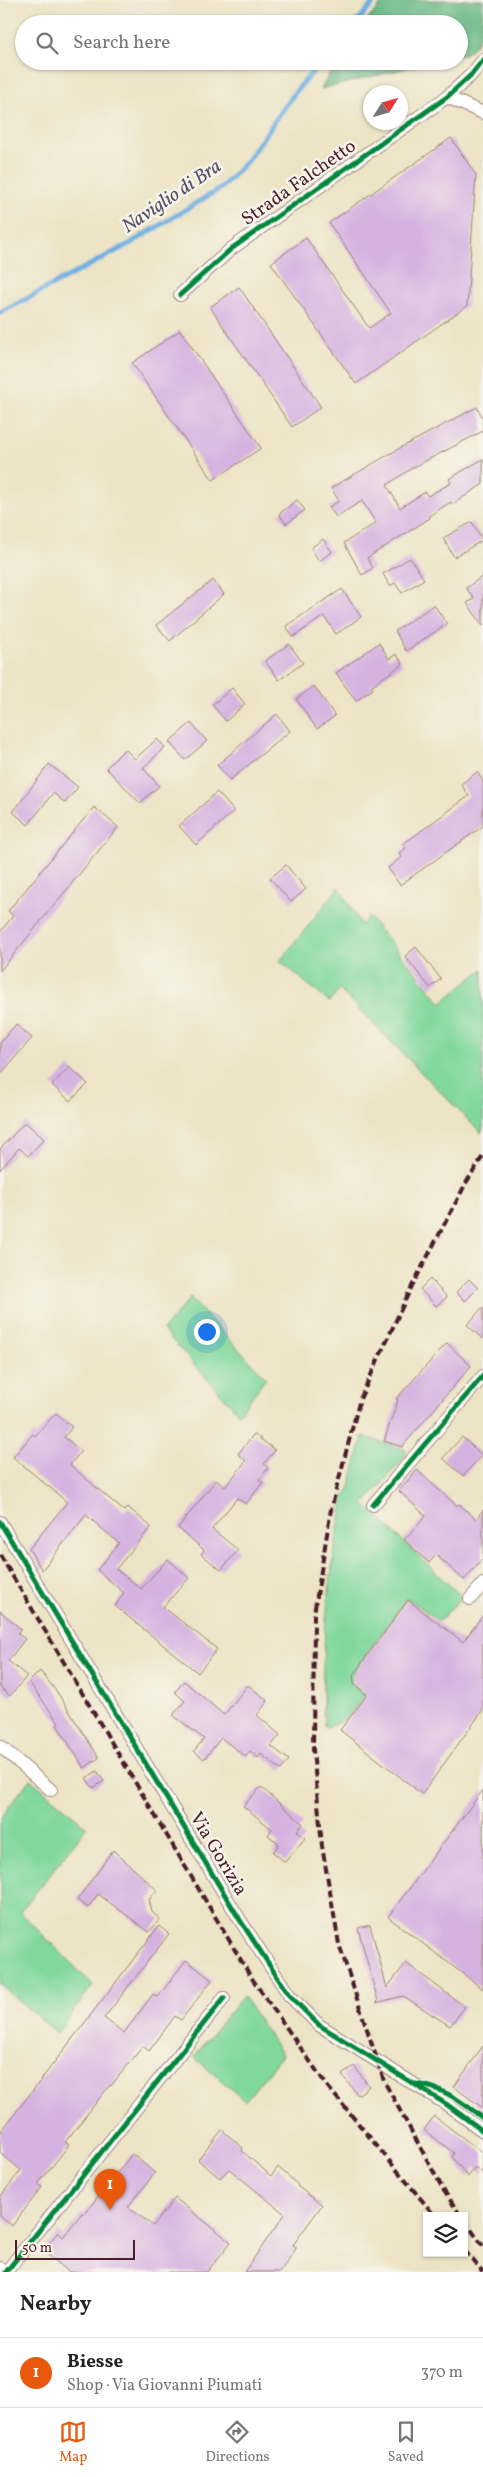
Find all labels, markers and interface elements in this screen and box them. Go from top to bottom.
search box [15,15,468,70]
icon: search [33,29,61,57]
text: Search here [73,30,170,56]
north arrow [363,85,408,130]
street label: Strada Falchetto [236,134,362,232]
water label: Naviglio di Bra [117,153,227,241]
your location [194,1319,220,1345]
street label: Via Gorizia [183,1807,253,1901]
pin: 1 [94,2169,126,2210]
map controls [423,2212,468,2257]
button: layers [423,2212,468,2257]
scale bar [15,2237,135,2260]
text: 50 m [22,2239,52,2258]
text: Nearby [20,2290,91,2319]
text: Biesse [67,2349,123,2375]
text: 1 [33,2362,39,2384]
text: 370 m [421,2362,463,2384]
text: Shop · Via Giovanni Piumati [67,2375,262,2397]
tab: Map [59,2418,87,2467]
tab: Directions [205,2418,270,2467]
tab: Saved [388,2418,424,2467]

